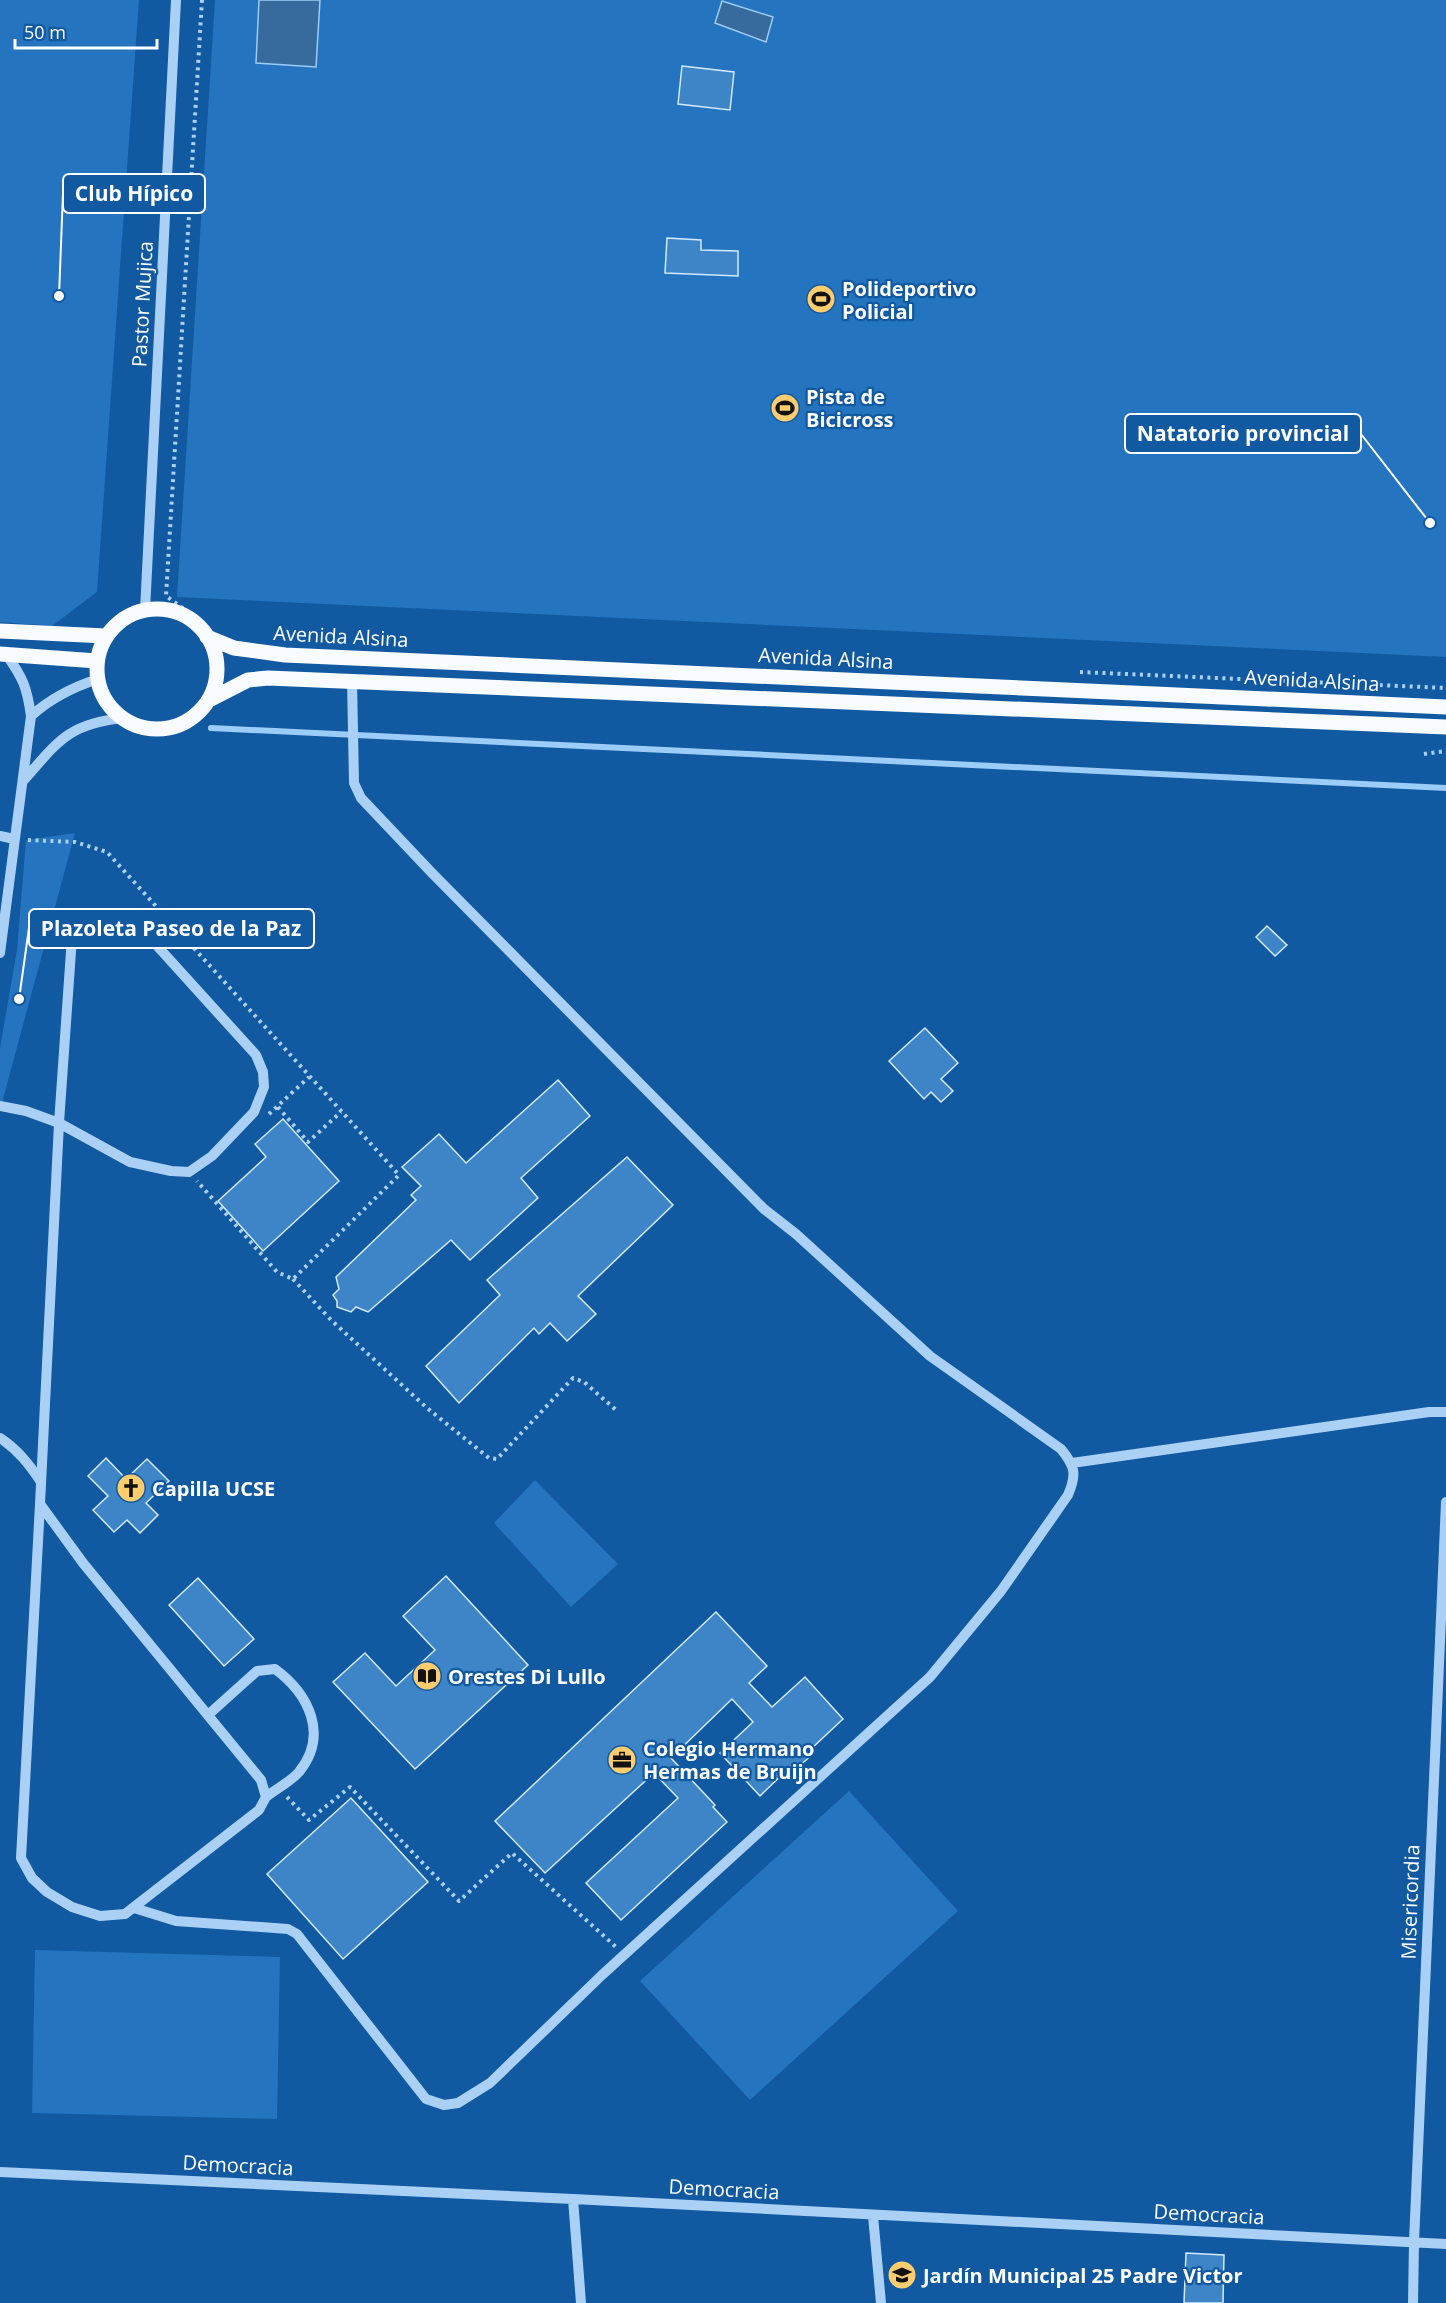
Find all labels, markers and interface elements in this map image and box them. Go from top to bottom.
scale bar [15,12,158,50]
text: 50 m [24,20,66,44]
callout: Club Hípico [63,174,205,213]
text: Club Hípico [75,179,193,207]
street label: Pastor Mujica [125,240,159,368]
place label: Polideportivo Policial [842,275,976,325]
sports icon: Polideportivo Policial [805,283,837,315]
place label: Pista de Bicicross [806,383,894,433]
sports icon: Pista de Bicicross [769,392,801,424]
callout: Natatorio provincial [1125,414,1361,453]
text: Natatorio provincial [1137,419,1349,447]
street label: Avenida Alsina [273,619,409,653]
street label: Avenida Alsina [758,641,894,675]
street label: Avenida Alsina [1244,663,1380,697]
callout: Plazoleta Paseo de la Paz [29,909,314,948]
text: Plazoleta Paseo de la Paz [41,914,301,942]
church icon: Capilla UCSE [115,1472,147,1504]
place label: Capilla UCSE [152,1475,275,1502]
library icon: Orestes Di Lullo [411,1660,443,1692]
place label: Orestes Di Lullo [448,1663,606,1690]
place label: Colegio Hermano Hermas de Bruijn [643,1735,817,1785]
office icon: Colegio Hermano Hermas de Bruijn [606,1744,638,1776]
street label: Misericordia [1394,1844,1426,1960]
street label: Democracia [182,2149,294,2181]
street label: Democracia [668,2173,780,2205]
street label: Democracia [1153,2198,1265,2230]
school or university icon: Jardín Municipal 25 Padre Victor [886,2259,918,2291]
place label: Jardín Municipal 25 Padre Victor [921,2262,1243,2289]

